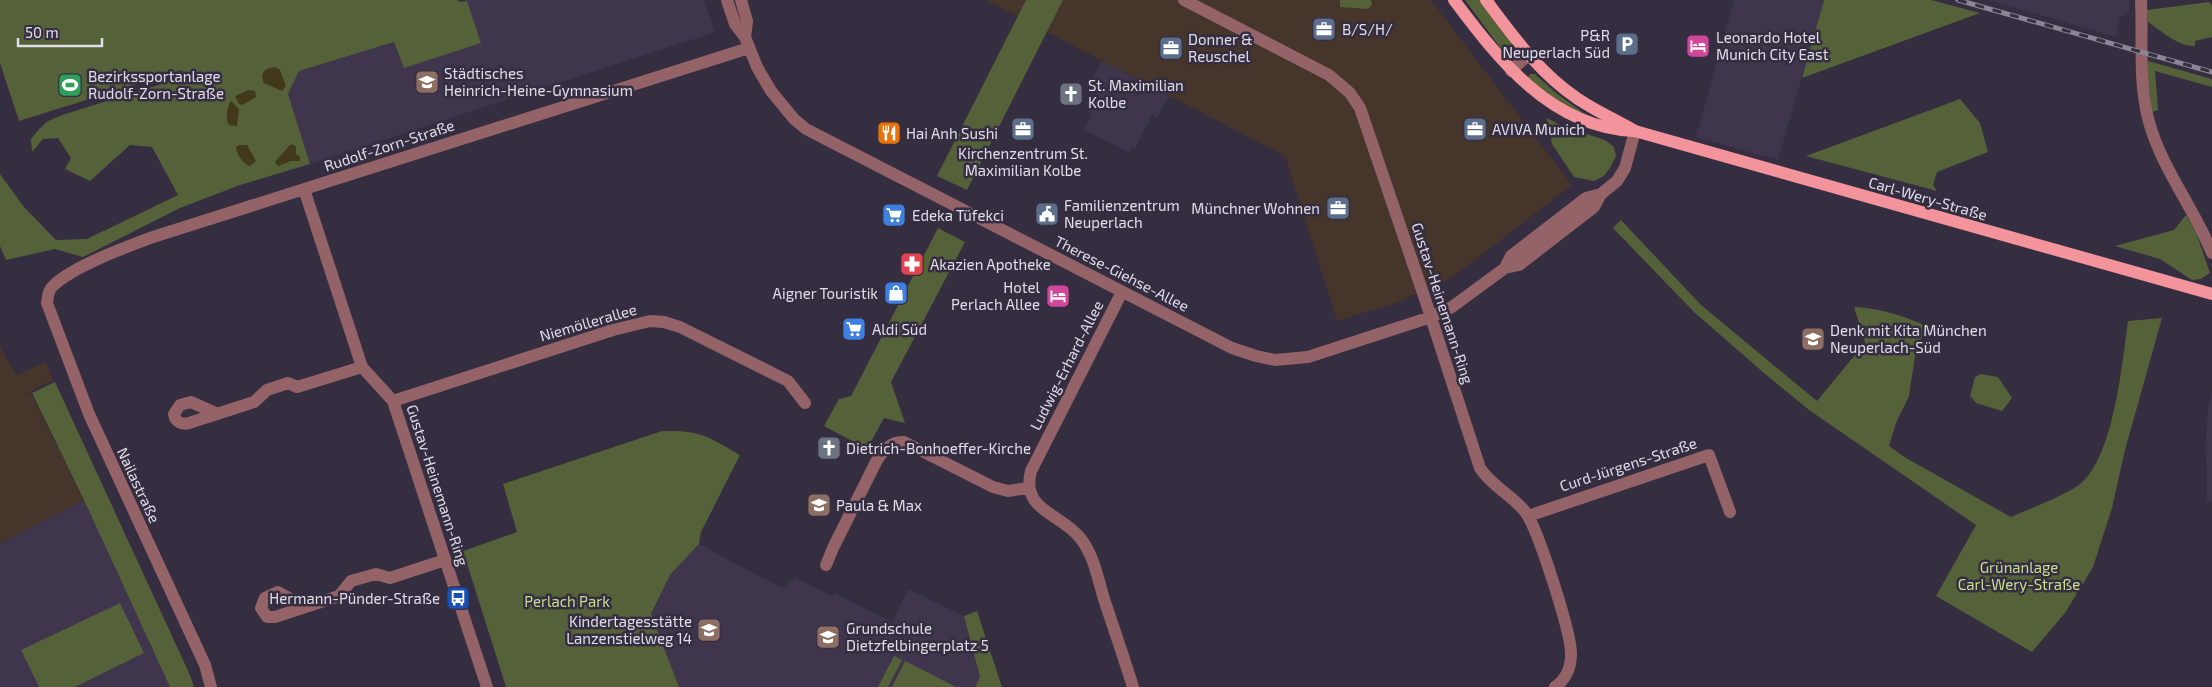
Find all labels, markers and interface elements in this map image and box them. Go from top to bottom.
scale bar [18,15,101,47]
office icon: B/S/H/ [1311,16,1337,42]
place label: B/S/H/ [1342,20,1393,38]
text: 50 m [25,23,59,41]
place label: P&R Neuperlach Süd [1502,26,1610,61]
place label: Leonardo Hotel Munich City East [1716,28,1829,63]
place label: Donner & Reuschel [1188,30,1253,65]
parking icon: P&R Neuperlach Süd [1614,31,1640,57]
hotel icon: Leonardo Hotel Munich City East [1685,33,1711,59]
office icon: Donner & Reuschel [1158,35,1184,61]
place label: Städtisches Heinrich-Heine-Gymnasium [444,64,633,99]
place label: Bezirkssportanlage Rudolf-Zorn-Straße [88,67,224,102]
school or university icon: Städtisches Heinrich-Heine-Gymnasium [414,69,440,95]
sports icon: Bezirkssportanlage Rudolf-Zorn-Straße [57,72,83,98]
place label: St. Maximilian Kolbe [1088,76,1184,111]
church icon: St. Maximilian Kolbe [1058,81,1084,107]
street label: Rudolf-Zorn-Straße [322,115,456,175]
office icon: Kirchenzentrum St. Maximilian Kolbe [1010,116,1036,142]
office icon: AVIVA Munich [1462,116,1488,142]
restaurant icon: Hai Anh Sushi [876,120,902,146]
place label: AVIVA Munich [1492,120,1585,138]
place label: Hai Anh Sushi [906,124,998,142]
place label: Kirchenzentrum St. Maximilian Kolbe [958,144,1088,179]
street label: Carl-Wery-Straße [1867,172,1989,224]
office icon: Münchner Wohnen [1325,195,1351,221]
place label: Familienzentrum Neuperlach [1064,196,1180,231]
place label: Münchner Wohnen [1191,199,1320,217]
public building icon: Familienzentrum Neuperlach [1034,201,1060,227]
supermarket icon: Edeka Tüfekci [881,202,907,228]
place label: Edeka Tüfekci [912,206,1004,224]
street label: Gustav-Heinemann-Ring [1408,220,1478,386]
street label: Therese-Giehse-Allee [1052,231,1192,315]
pharmacy icon: Akazien Apotheke [899,251,925,277]
place label: Akazien Apotheke [930,255,1051,273]
place label: Hotel Perlach Allee [951,278,1041,313]
shop icon: Aigner Touristik [883,280,909,306]
hotel icon: Hotel Perlach Allee [1045,283,1071,309]
place label: Aigner Touristik [773,284,878,302]
street label: Ludwig-Erhard-Allee [1026,297,1106,433]
street label: Niemöllerallee [537,300,639,344]
supermarket icon: Aldi Süd [841,316,867,342]
place label: Aldi Süd [872,320,927,338]
place label: Denk mit Kita München Neuperlach-Süd [1830,321,1987,356]
school or university icon: Denk mit Kita München Neuperlach-Süd [1800,326,1826,352]
street label: Gustav-Heinemann-Ring [403,402,473,568]
street label: Curd-Jürgens-Straße [1557,433,1699,495]
church icon: Dietrich-Bonhoeffer-Kirche [816,435,842,461]
place label: Dietrich-Bonhoeffer-Kirche [846,439,1031,457]
street label: Nailastraße [114,444,164,526]
school or university icon: Paula & Max [806,492,832,518]
place label: Paula & Max [836,496,922,514]
park label: Grünanlage Carl-Wery-Straße [1958,558,2080,593]
bus stop icon: Hermann-Pünder-Straße [445,585,471,611]
place label: Hermann-Pünder-Straße [269,589,440,607]
park label: Perlach Park [524,592,610,610]
place label: Kindertagesstätte Lanzenstielweg 14 [566,612,692,647]
school or university icon: Kindertagesstätte Lanzenstielweg 14 [696,617,722,643]
place label: Grundschule Dietzfelbingerplatz 5 [846,619,989,654]
school or university icon: Grundschule Dietzfelbingerplatz 5 [815,624,841,650]

